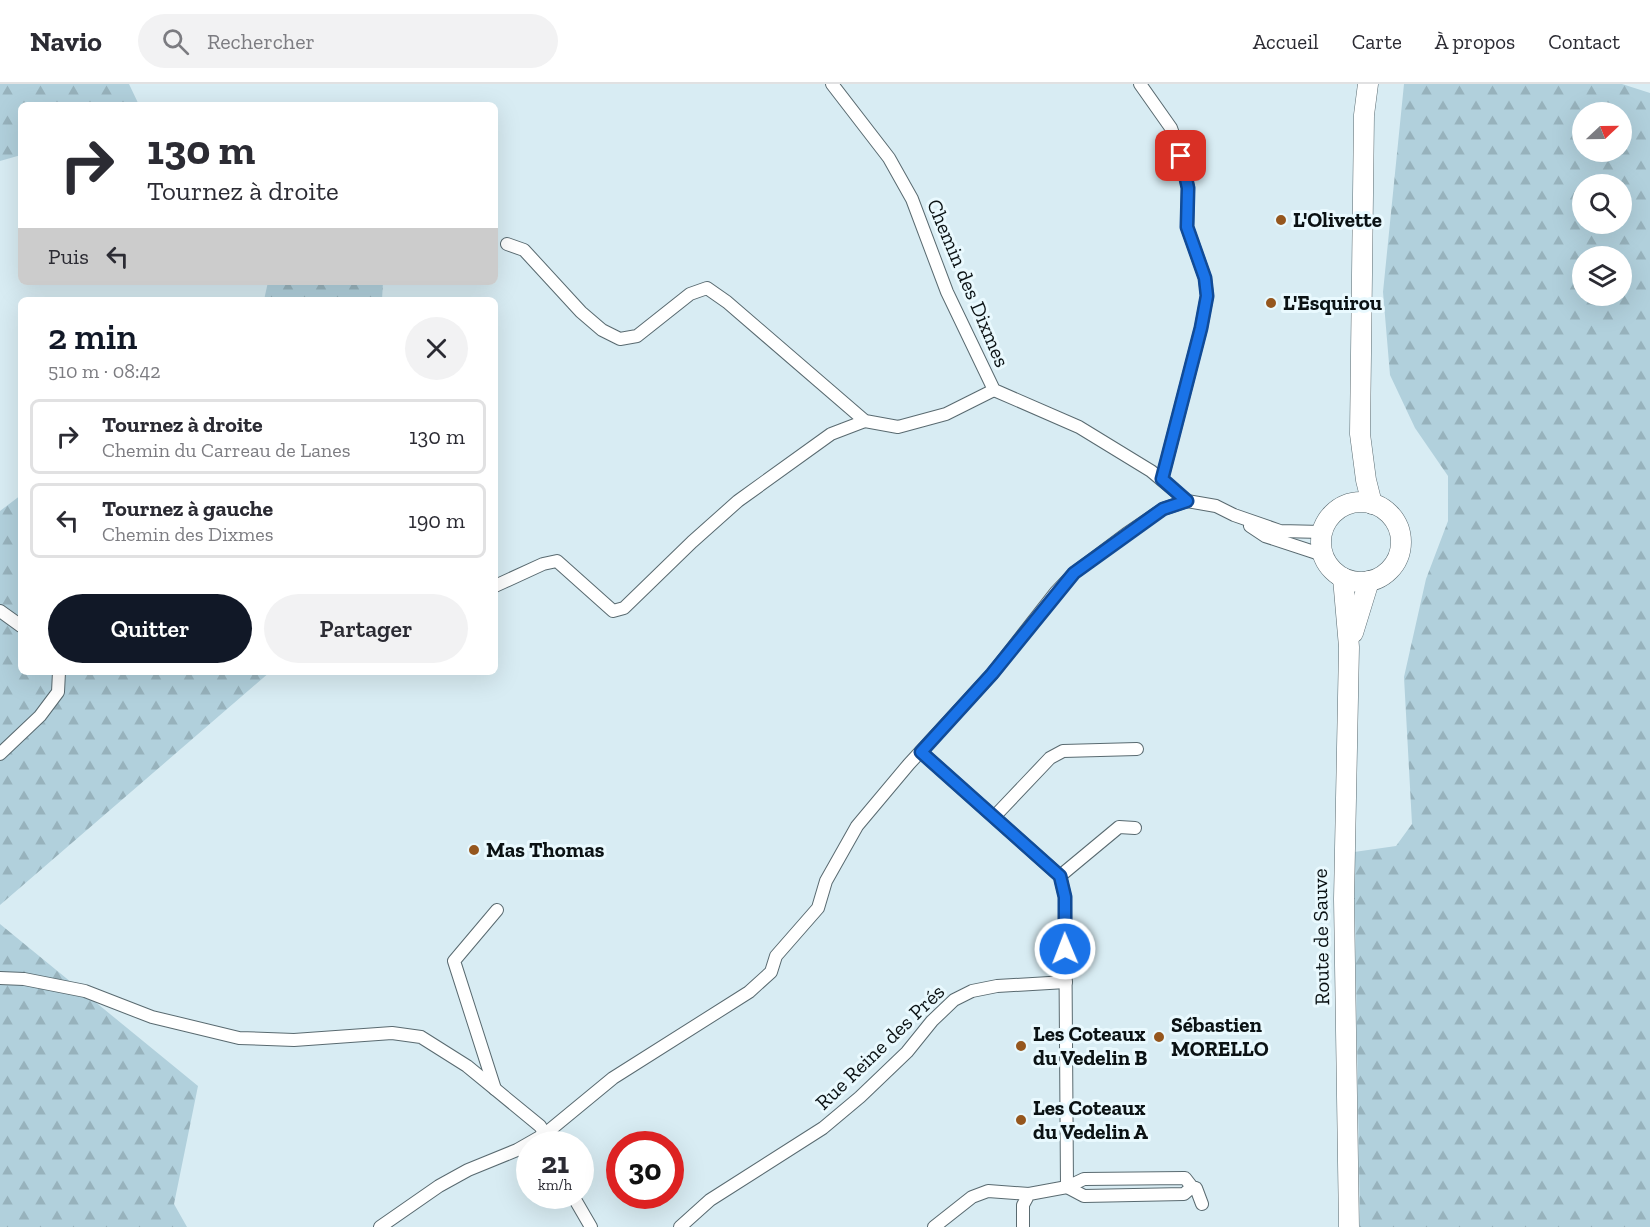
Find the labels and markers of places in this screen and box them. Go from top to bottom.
pin [1155,130,1206,181]
place label: L'Olivette [1293,207,1382,232]
marker: L'Olivette [1274,213,1288,227]
place label: L'Esquirou [1283,290,1382,315]
marker: L'Esquirou [1264,296,1278,310]
place label: Mas Thomas [486,837,605,862]
marker: Mas Thomas [467,843,481,857]
place label: Sébastien MORELLO [1171,1012,1269,1061]
place label: Les Coteaux du Vedelin B [1033,1021,1147,1070]
marker: Sébastien MORELLO [1152,1030,1166,1044]
marker: Les Coteaux du Vedelin B [1014,1039,1028,1053]
place label: Les Coteaux du Vedelin A [1033,1095,1149,1144]
marker: Les Coteaux du Vedelin A [1014,1113,1028,1127]

